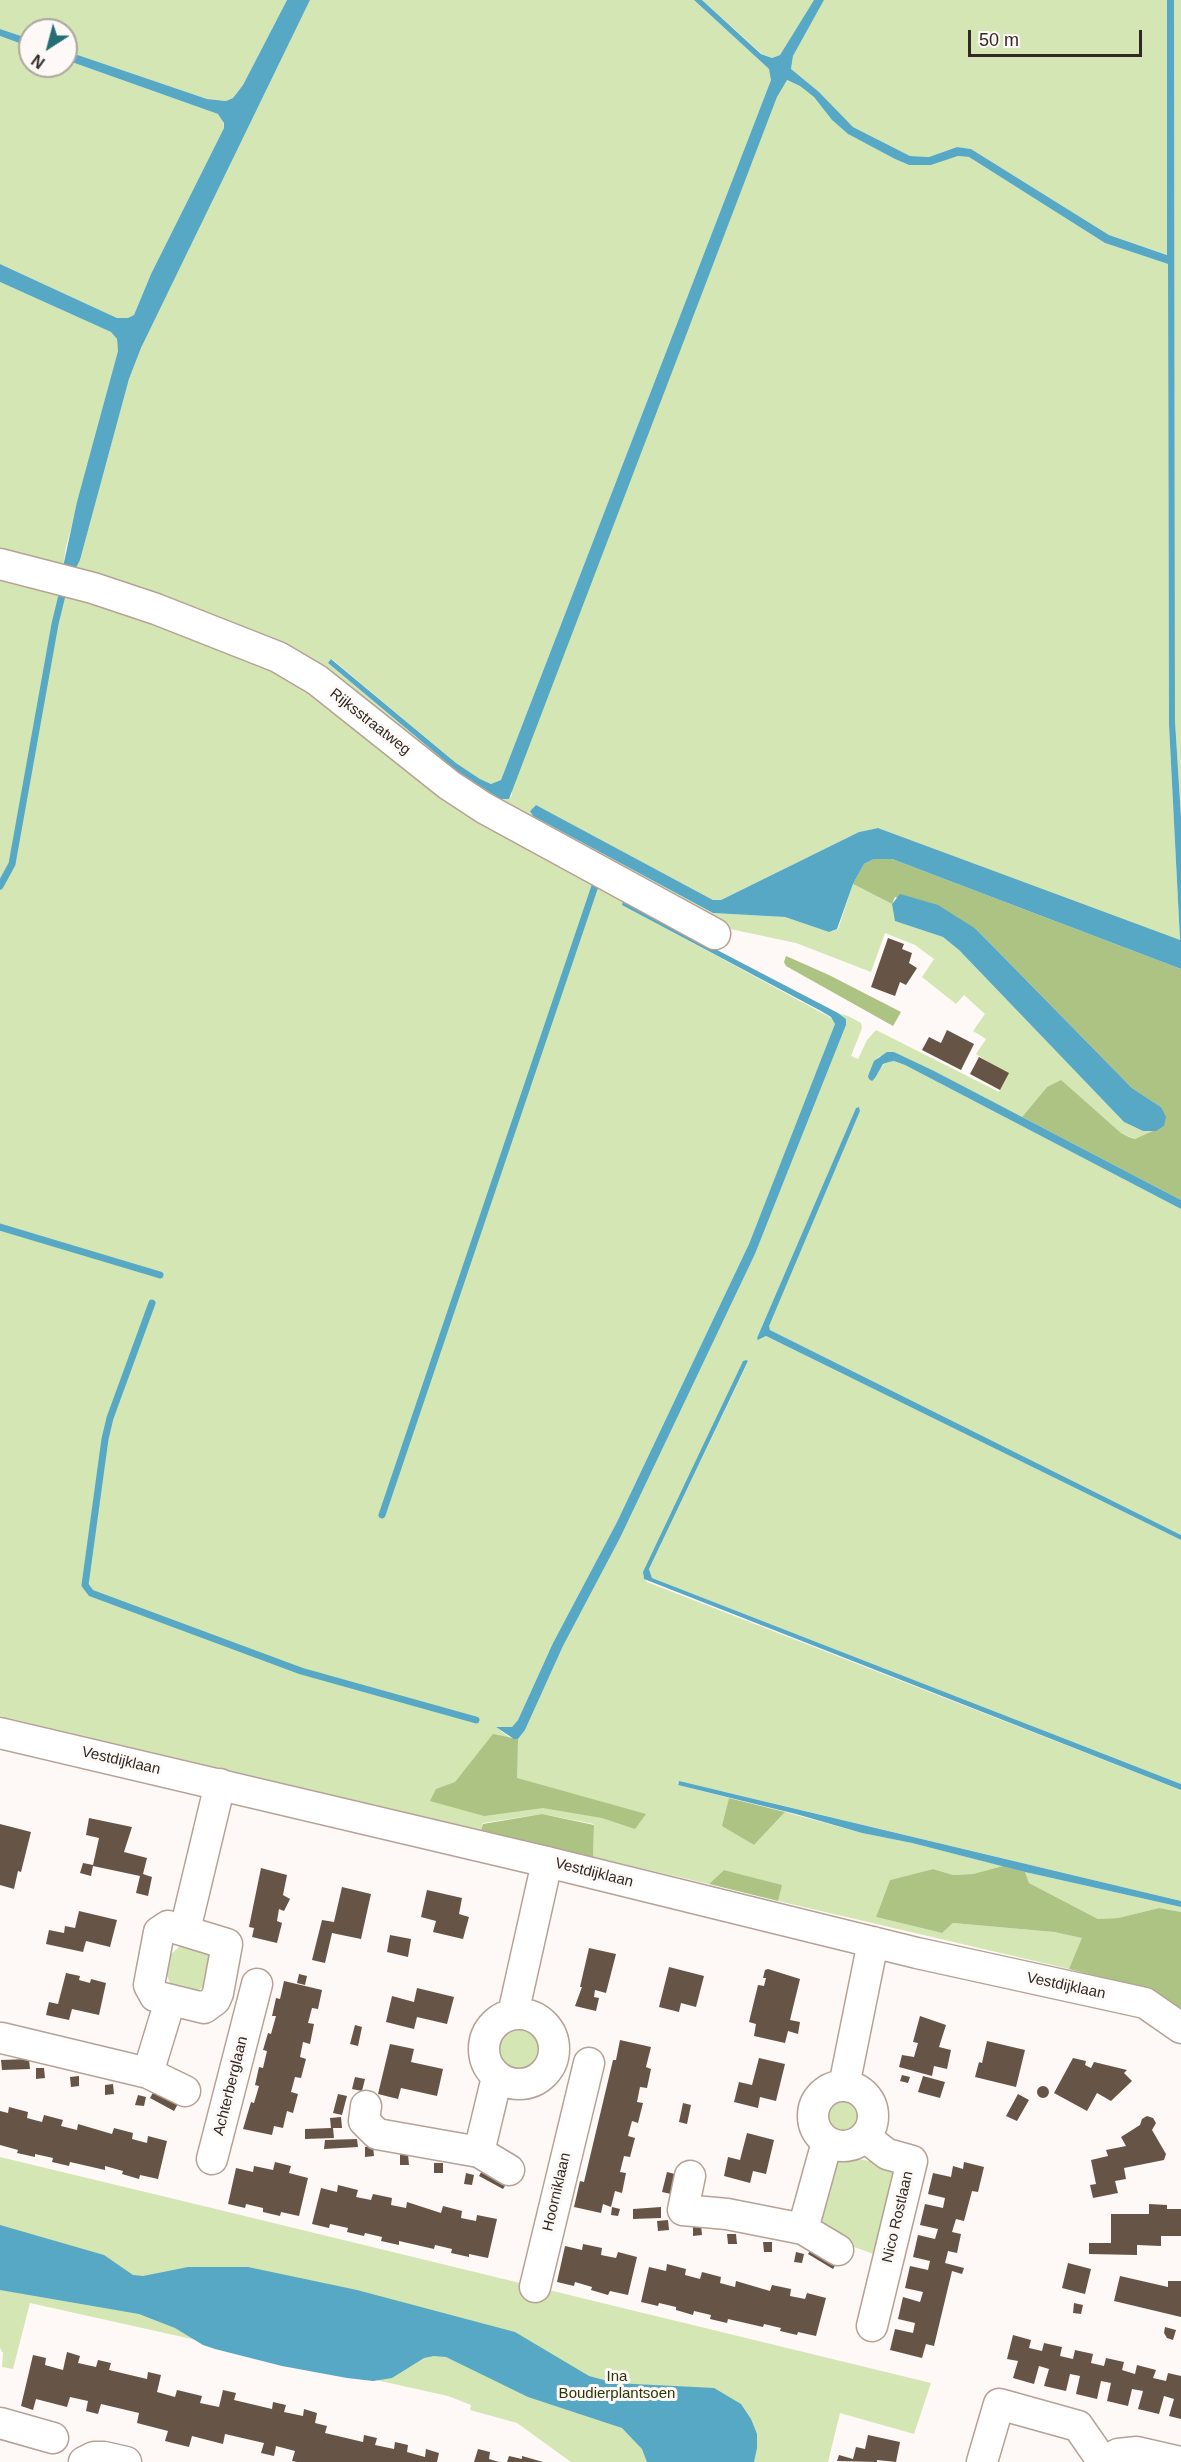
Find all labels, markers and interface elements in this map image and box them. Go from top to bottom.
north arrow [18,18,78,78]
scale bar [971,18,1145,56]
text: 50 m [979,30,1019,50]
text: N [29,51,48,72]
street label: Rijksstraatweg [326,685,414,759]
street label: Vestdijklaan [80,1743,162,1779]
street label: Vestdijklaan [553,1855,635,1891]
street label: Vestdijklaan [1025,1969,1107,2003]
street label: Achterberglaan [210,2034,252,2138]
street label: Hoorniklaan [539,2151,575,2233]
street label: Nico Rostlaan [879,2169,917,2265]
park label: Ina Boudierplantsoen [559,2368,675,2403]

